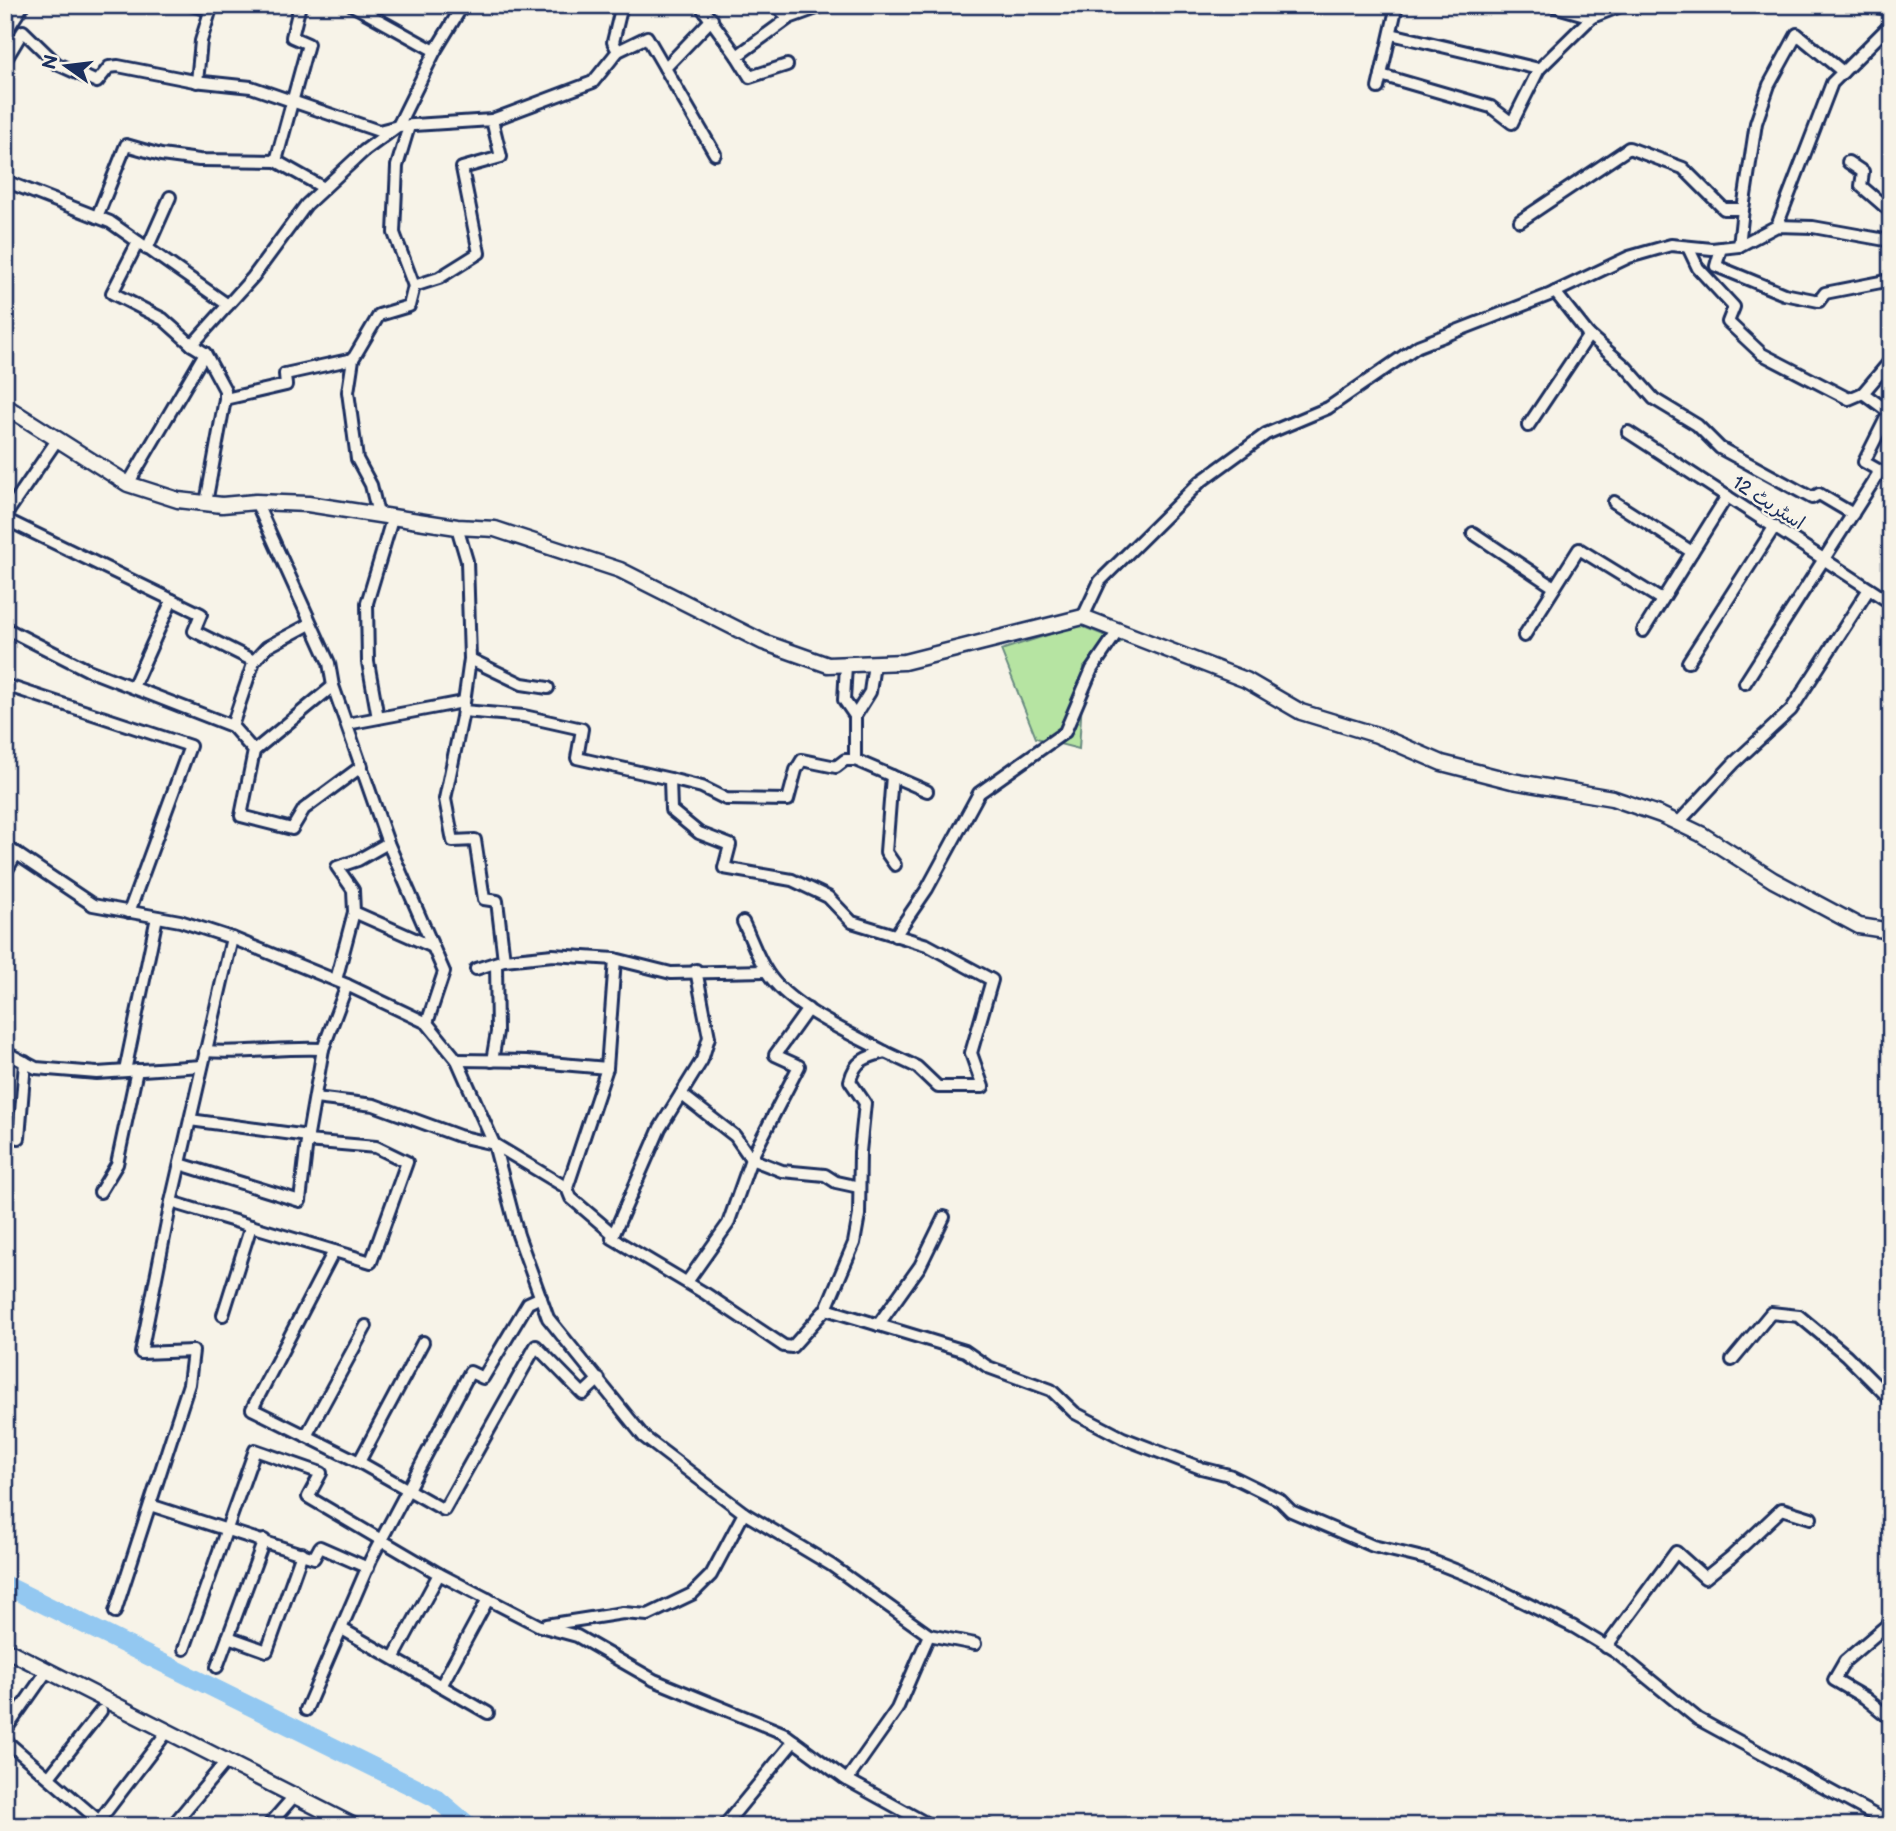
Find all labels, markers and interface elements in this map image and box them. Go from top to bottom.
north arrow [32,32,102,102]
text: N [38,53,64,72]
street label: اسٹریٹ 12 [1728,471,1809,535]

